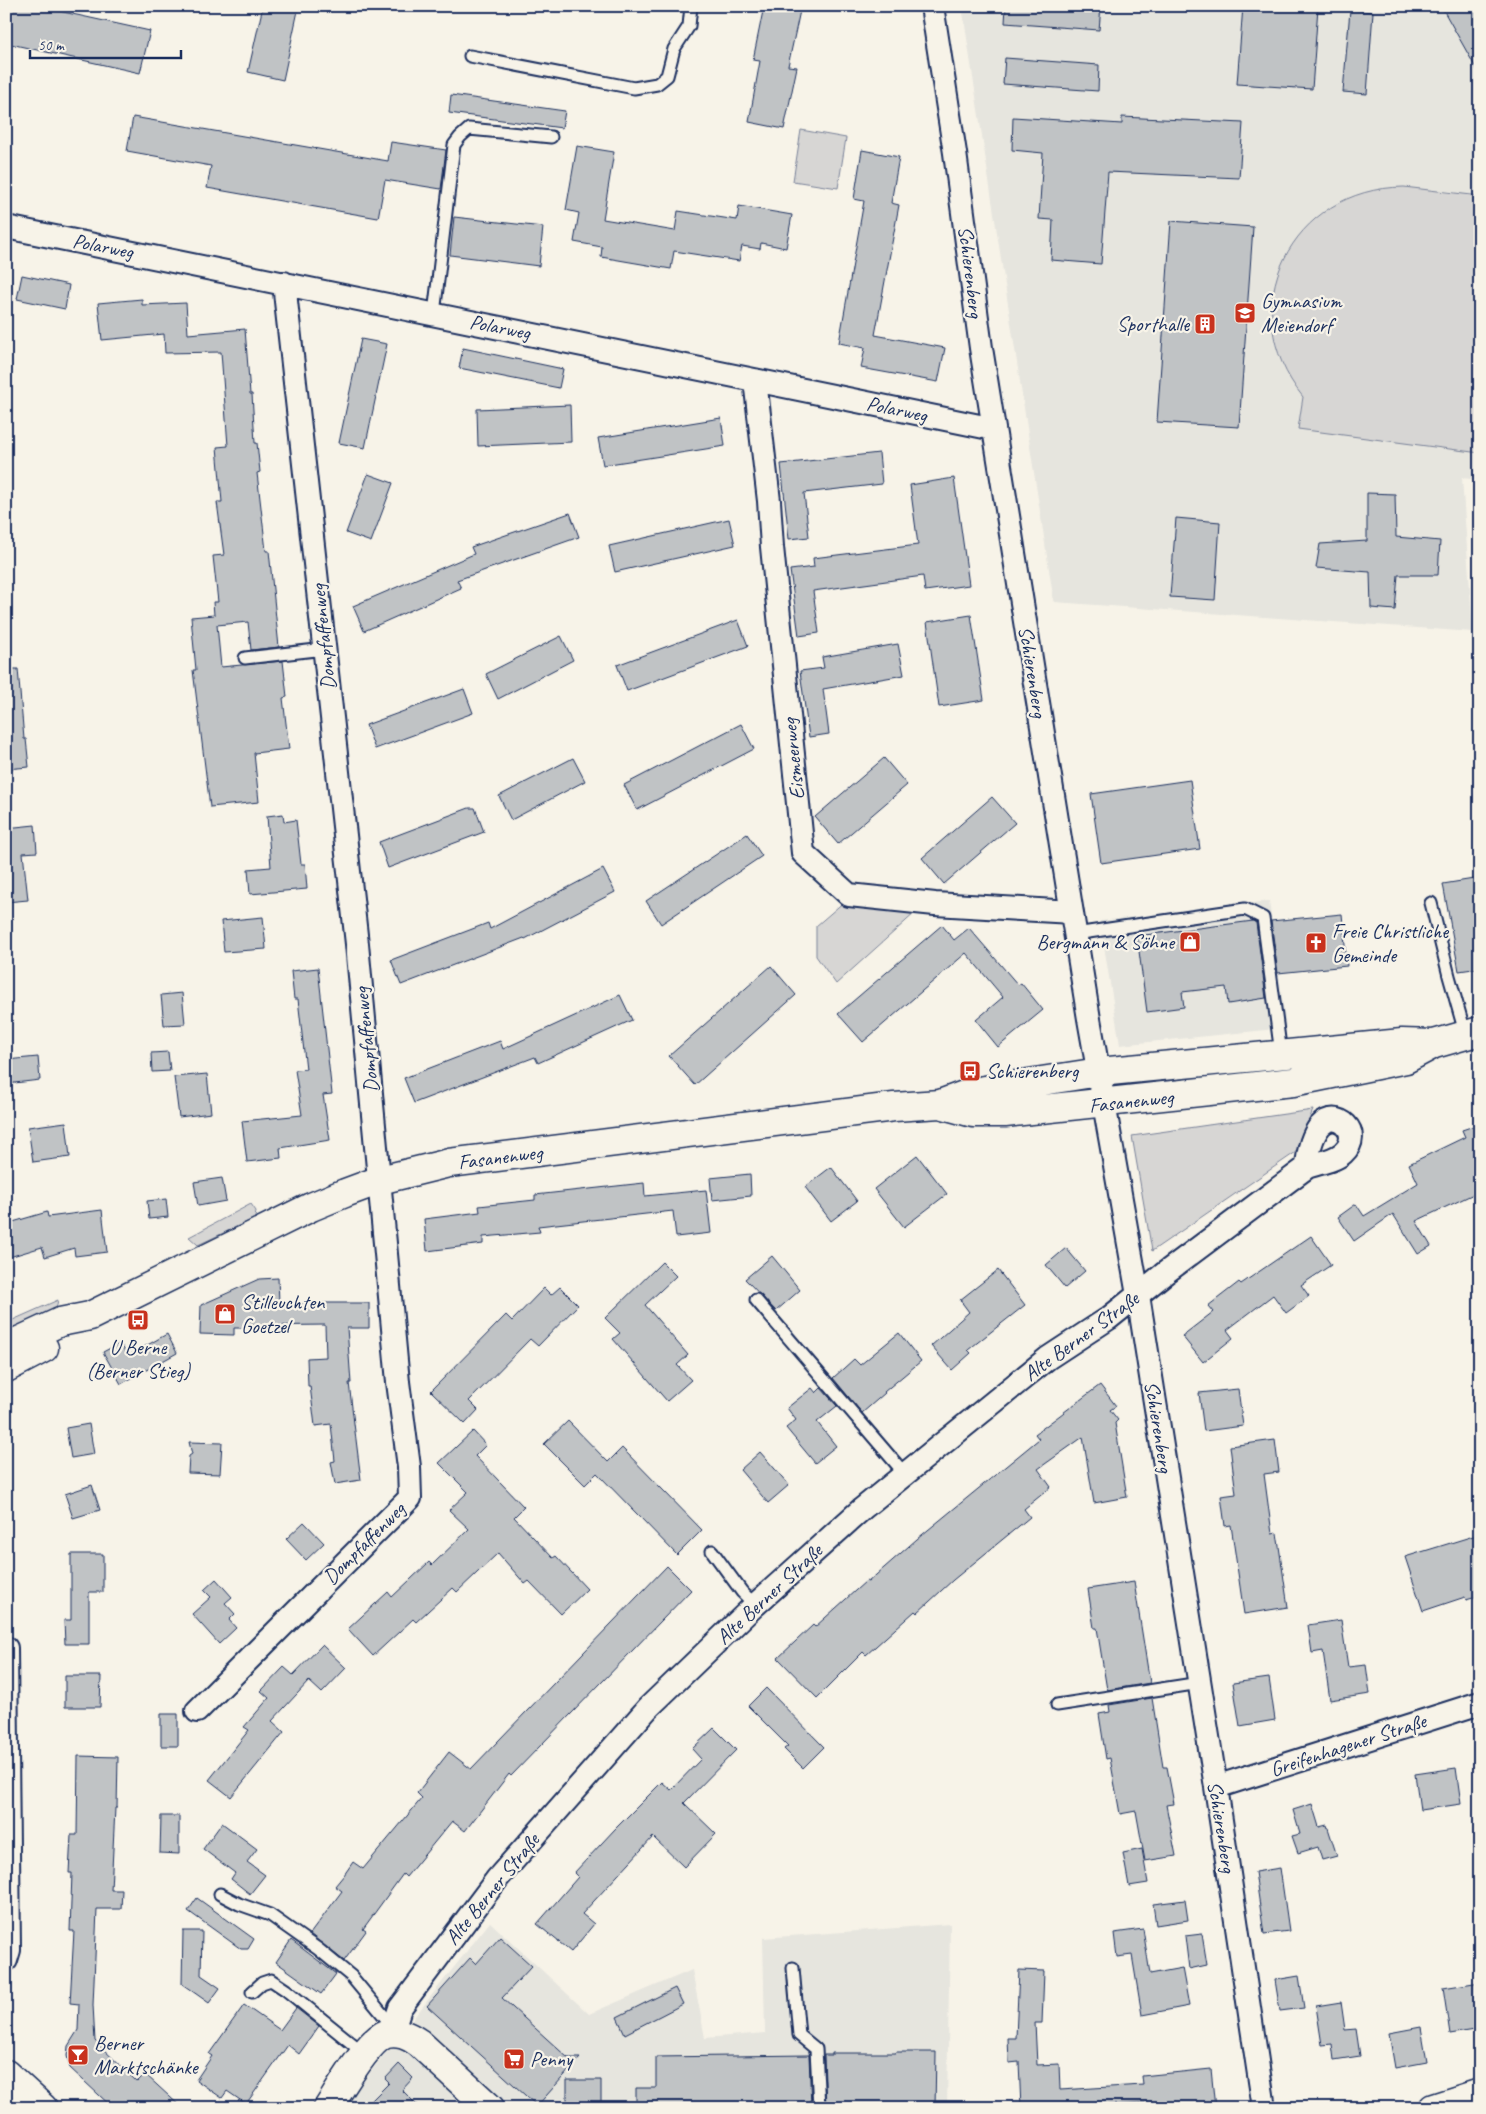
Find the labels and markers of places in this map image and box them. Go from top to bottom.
place label: Gymnasium Meiendorf [1261,288,1343,338]
school or university icon: Gymnasium Meiendorf [1233,301,1257,325]
place label: Sporthalle [1117,311,1190,337]
building icon: Sporthalle [1193,312,1217,336]
place label: Freie Christliche Gemeinde [1332,918,1449,968]
place label: Bergmann & Söhne [1037,929,1176,955]
shop icon: Bergmann & Söhne [1178,930,1202,954]
church icon: Freie Christliche Gemeinde [1304,931,1328,955]
place label: Schierenberg [986,1058,1080,1084]
bus stop icon: Schierenberg [958,1059,982,1083]
place label: Stilleuchten Goetzel [241,1289,325,1339]
shop icon: Stilleuchten Goetzel [213,1302,237,1326]
bus stop icon: U Berne (Berner Stieg) [126,1308,150,1332]
place label: U Berne (Berner Stieg) [86,1334,191,1384]
place label: Berner Marktschänke [94,2030,200,2080]
bar icon: Berner Marktschänke [66,2043,90,2067]
place label: Penny [530,2046,574,2072]
supermarket icon: Penny [502,2047,526,2071]

